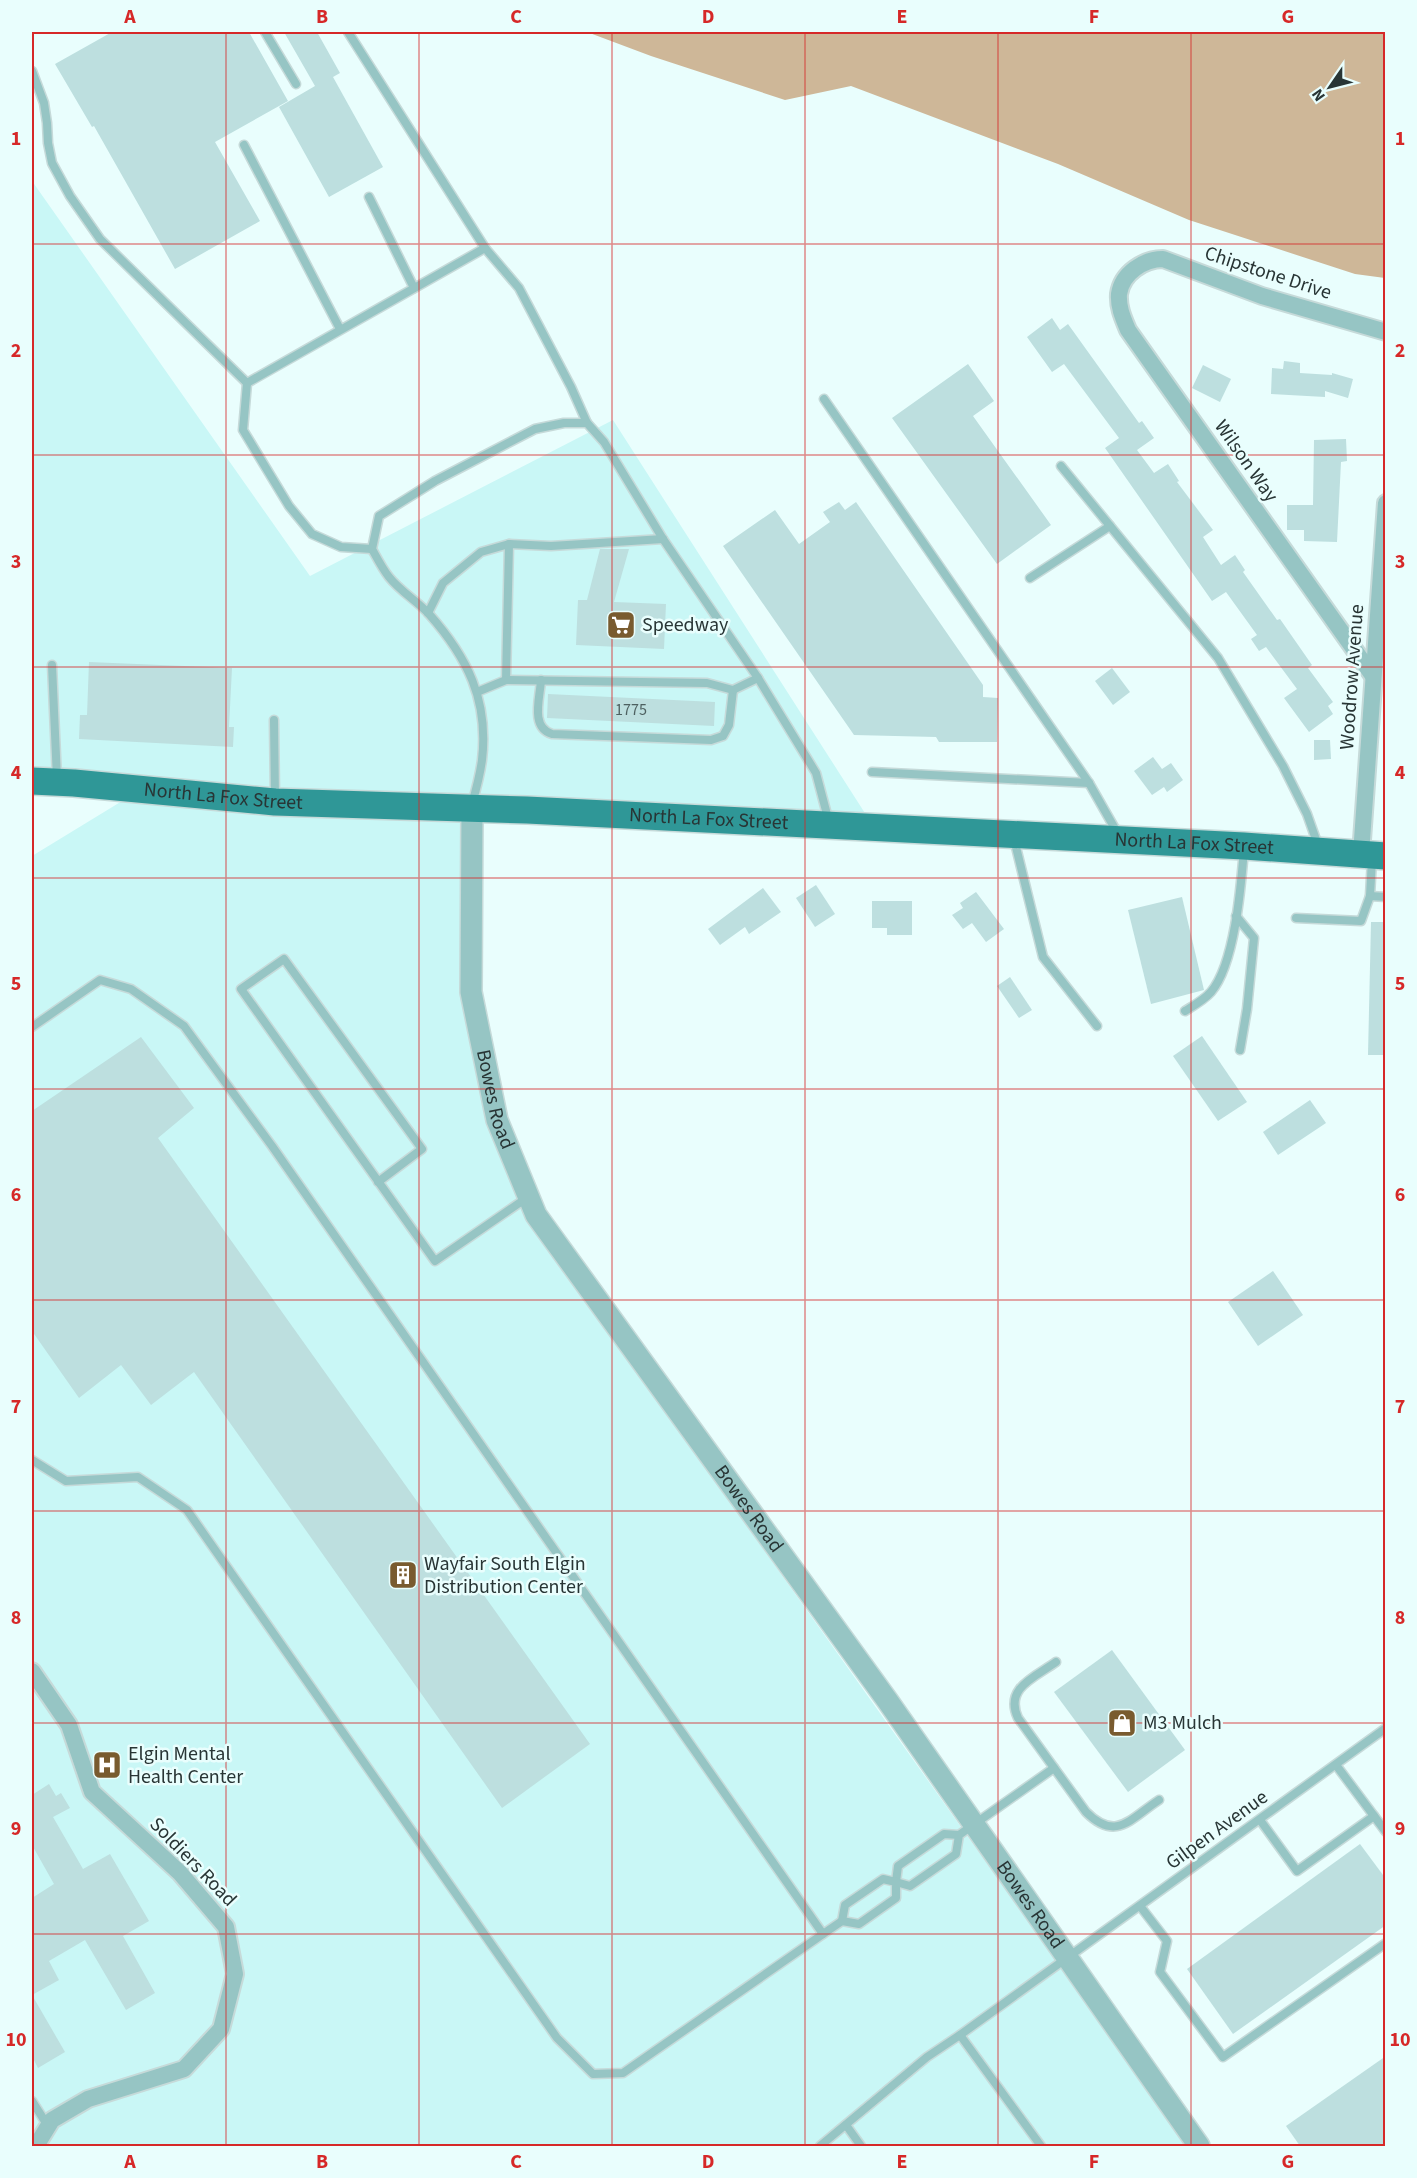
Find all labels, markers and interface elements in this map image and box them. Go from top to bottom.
text: A [123,3,136,31]
text: B [316,3,328,31]
text: C [510,3,522,31]
text: D [702,3,714,31]
text: E [897,3,907,31]
text: F [1089,3,1099,31]
text: G [1282,3,1294,31]
north arrow [1300,57,1360,117]
text: N [1306,84,1331,106]
text: 1 [11,125,21,153]
text: 1 [1395,125,1405,153]
street label: Chipstone Drive [1201,239,1335,307]
text: 2 [11,337,21,365]
text: 2 [1395,337,1405,365]
street label: Wilson Way [1207,414,1285,508]
text: 3 [11,548,21,576]
text: 3 [1395,548,1405,576]
street label: Woodrow Avenue [1333,603,1371,751]
supermarket icon: Speedway [605,609,637,641]
place label: Speedway [642,611,729,639]
house number: 1775 [615,699,647,721]
text: 4 [11,759,22,787]
text: 4 [1395,759,1406,787]
street label: North La Fox Street [143,776,303,817]
street label: North La Fox Street [628,801,789,837]
street label: North La Fox Street [1114,826,1275,862]
text: 5 [11,970,21,998]
text: 5 [1395,970,1405,998]
street label: Bowes Road [469,1047,522,1153]
text: 6 [11,1181,21,1209]
text: 6 [1395,1181,1405,1209]
text: 7 [11,1393,21,1421]
text: 7 [1395,1393,1405,1421]
street label: Bowes Road [707,1459,790,1558]
place label: Wayfair South Elgin Distribution Center [424,1550,586,1601]
building icon: Wayfair South Elgin Distribution Center [387,1559,419,1591]
text: 8 [11,1604,21,1632]
text: 8 [1395,1604,1405,1632]
shop icon: M3 Mulch [1106,1707,1138,1739]
place label: M3 Mulch [1143,1709,1222,1737]
place label: Elgin Mental Health Center [128,1740,243,1791]
hospital icon: Elgin Mental Health Center [91,1749,123,1781]
street label: Gilpen Avenue [1160,1783,1274,1877]
street label: Soldiers Road [143,1811,243,1913]
text: 9 [11,1815,21,1843]
text: 9 [1395,1815,1405,1843]
street label: Bowes Road [990,1855,1071,1955]
text: 10 [5,2026,27,2054]
text: 10 [1389,2026,1411,2054]
text: A [123,2148,136,2176]
text: B [316,2148,328,2176]
text: C [510,2148,522,2176]
text: D [702,2148,714,2176]
text: E [897,2148,907,2176]
text: F [1089,2148,1099,2176]
text: G [1282,2148,1294,2176]

